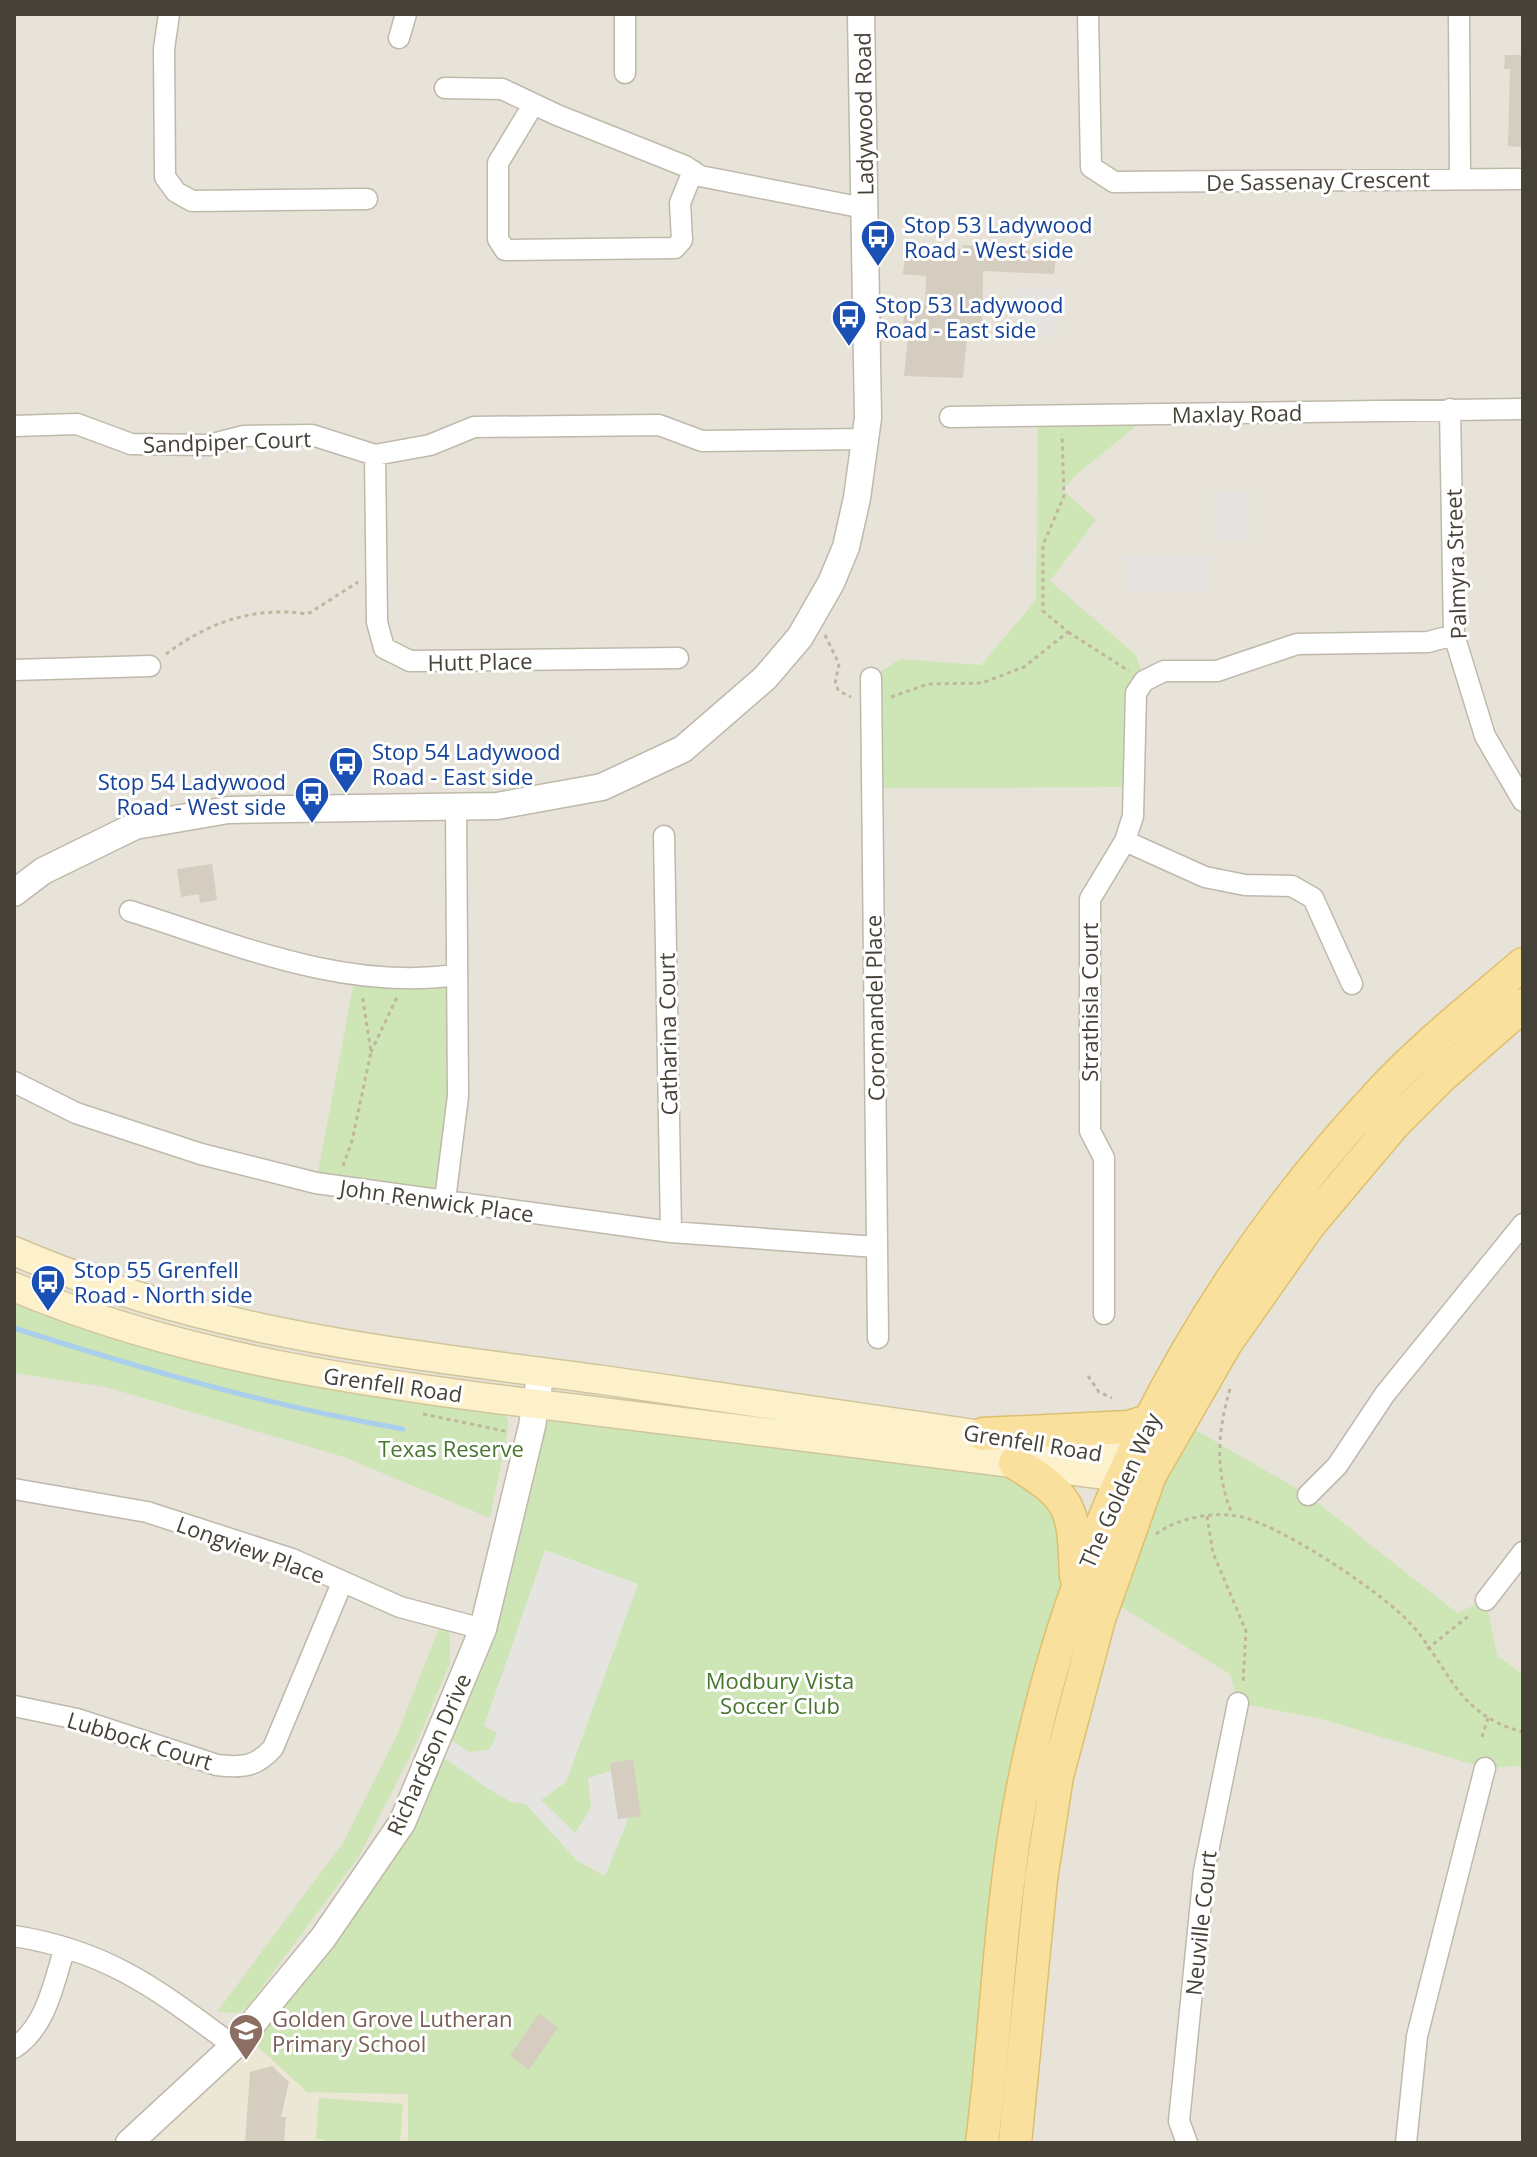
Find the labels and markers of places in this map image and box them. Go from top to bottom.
place label: Stop 53 Ladywood Road - West side [904,209,1092,264]
bus stop icon: Stop 53 Ladywood Road - West side [859,218,897,268]
place label: Stop 53 Ladywood Road - East side [875,289,1063,344]
bus stop icon: Stop 53 Ladywood Road - East side [830,298,868,348]
place label: Stop 54 Ladywood Road - East side [372,736,560,791]
bus stop icon: Stop 54 Ladywood Road - East side [327,745,365,795]
place label: Stop 54 Ladywood Road - West side [98,766,286,821]
bus stop icon: Stop 54 Ladywood Road - West side [293,775,331,825]
place label: Stop 55 Grenfell Road - North side [74,1254,253,1309]
bus stop icon: Stop 55 Grenfell Road - North side [29,1263,67,1313]
place label: Golden Grove Lutheran Primary School [272,2003,512,2058]
school or university icon: Golden Grove Lutheran Primary School [227,2012,265,2062]

